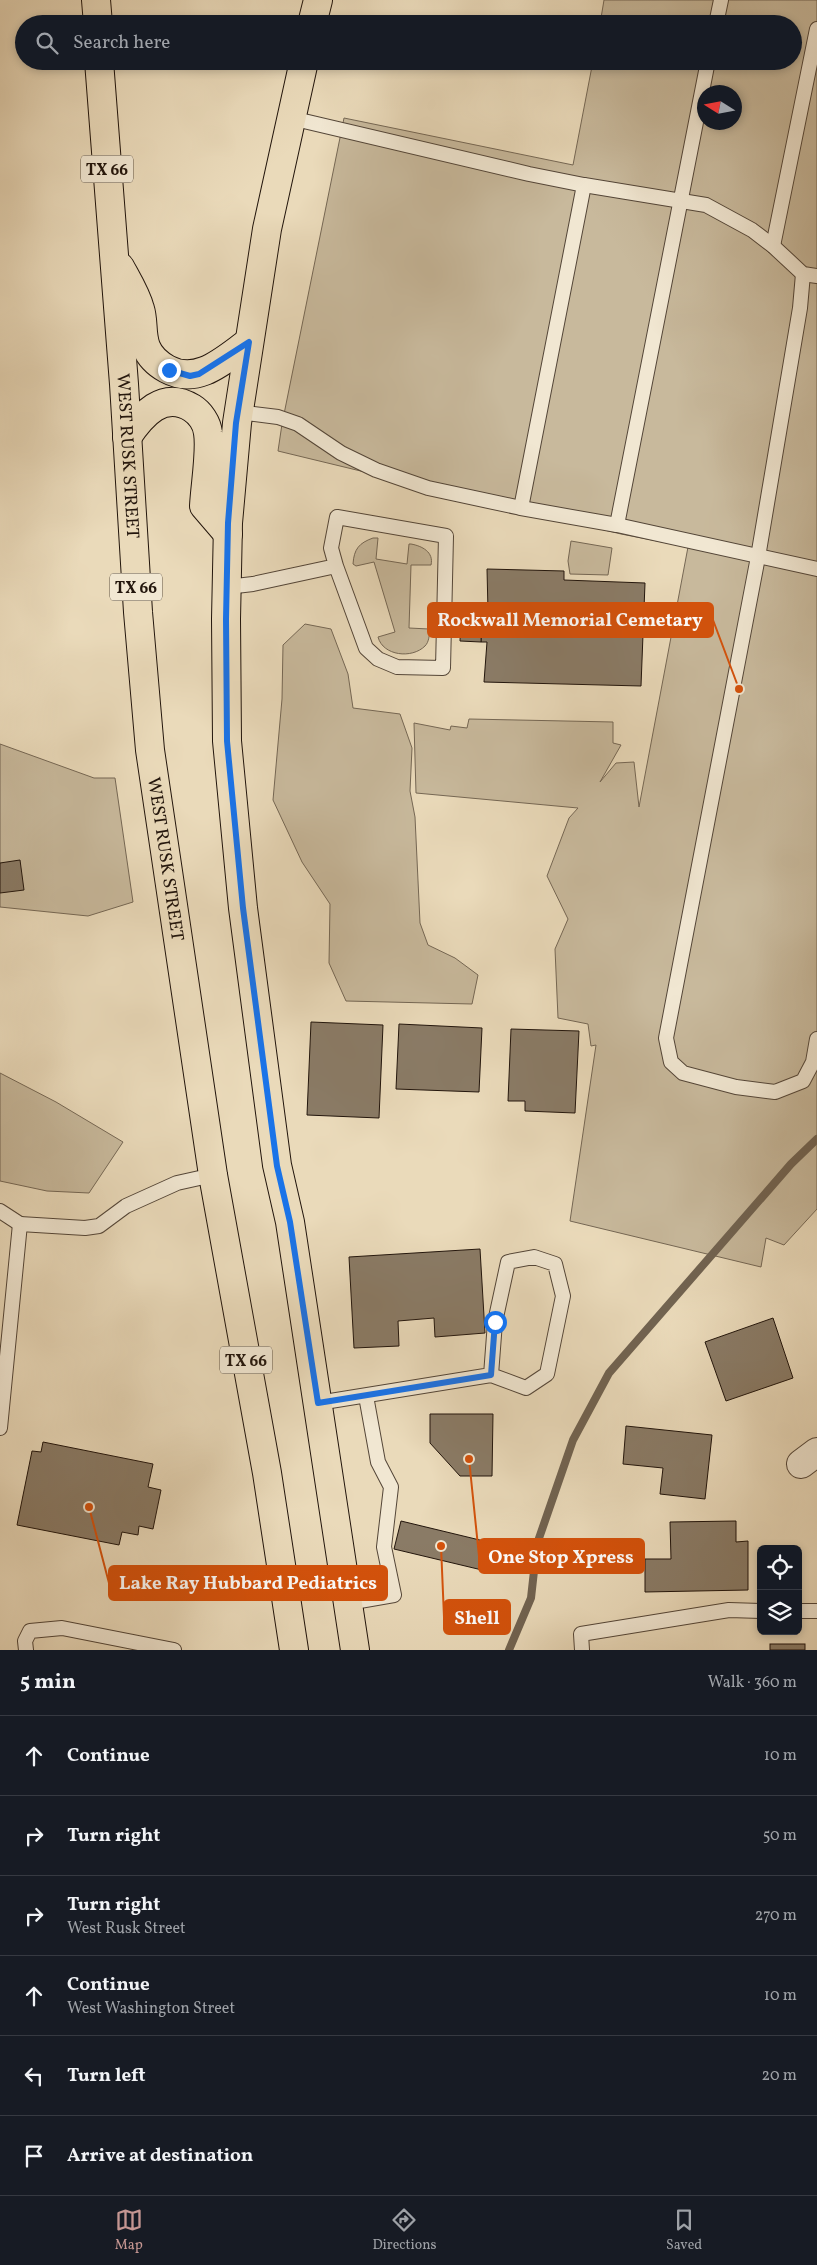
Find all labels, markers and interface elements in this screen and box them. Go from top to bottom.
search box [15,15,802,70]
icon: search [33,29,61,57]
text: Search here [73,30,170,56]
north arrow [697,85,742,130]
road number: TX 66 [81,156,133,182]
route end [158,359,181,382]
street label: WEST RUSK STREET [109,373,144,540]
road number: TX 66 [110,574,162,600]
callout: Rockwall Memorial Cemetary [428,603,713,637]
text: Rockwall Memorial Cemetary [437,608,703,634]
street label: WEST RUSK STREET [140,775,189,943]
route start [484,1311,507,1334]
road number: TX 66 [220,1346,272,1374]
callout: One Stop Xpress [479,1539,644,1573]
text: One Stop Xpress [488,1545,634,1571]
map controls [757,1545,802,1635]
button: locate [757,1545,802,1590]
callout: Lake Ray Hubbard Pediatrics [109,1566,387,1600]
text: Lake Ray Hubbard Pediatrics [119,1571,377,1597]
button: layers [757,1590,802,1635]
callout: Shell [444,1600,510,1634]
text: Shell [454,1606,500,1632]
text: 5 min [20,1668,76,1697]
text: Walk · 360 m [708,1672,797,1694]
icon: ahead [20,1742,48,1770]
text: Continue [67,1743,150,1769]
text: 10 m [764,1745,797,1767]
icon: right [20,1822,48,1850]
text: Turn right [67,1823,160,1849]
text: 50 m [763,1825,797,1847]
text: Turn right [67,1892,160,1918]
icon: right [20,1902,48,1930]
text: 270 m [755,1905,797,1927]
text: West Rusk Street [67,1918,186,1940]
text: Continue [67,1972,150,1998]
icon: ahead [20,1982,48,2010]
text: 10 m [764,1985,797,2007]
text: West Washington Street [67,1998,235,2020]
icon: left [20,2062,48,2090]
text: Turn left [67,2063,146,2089]
text: 20 m [762,2065,797,2087]
icon: arrive [20,2142,48,2170]
text: Arrive at destination [67,2143,253,2169]
tab: Map [115,2206,143,2255]
tab: Directions [372,2206,437,2255]
tab: Saved [666,2206,702,2255]

